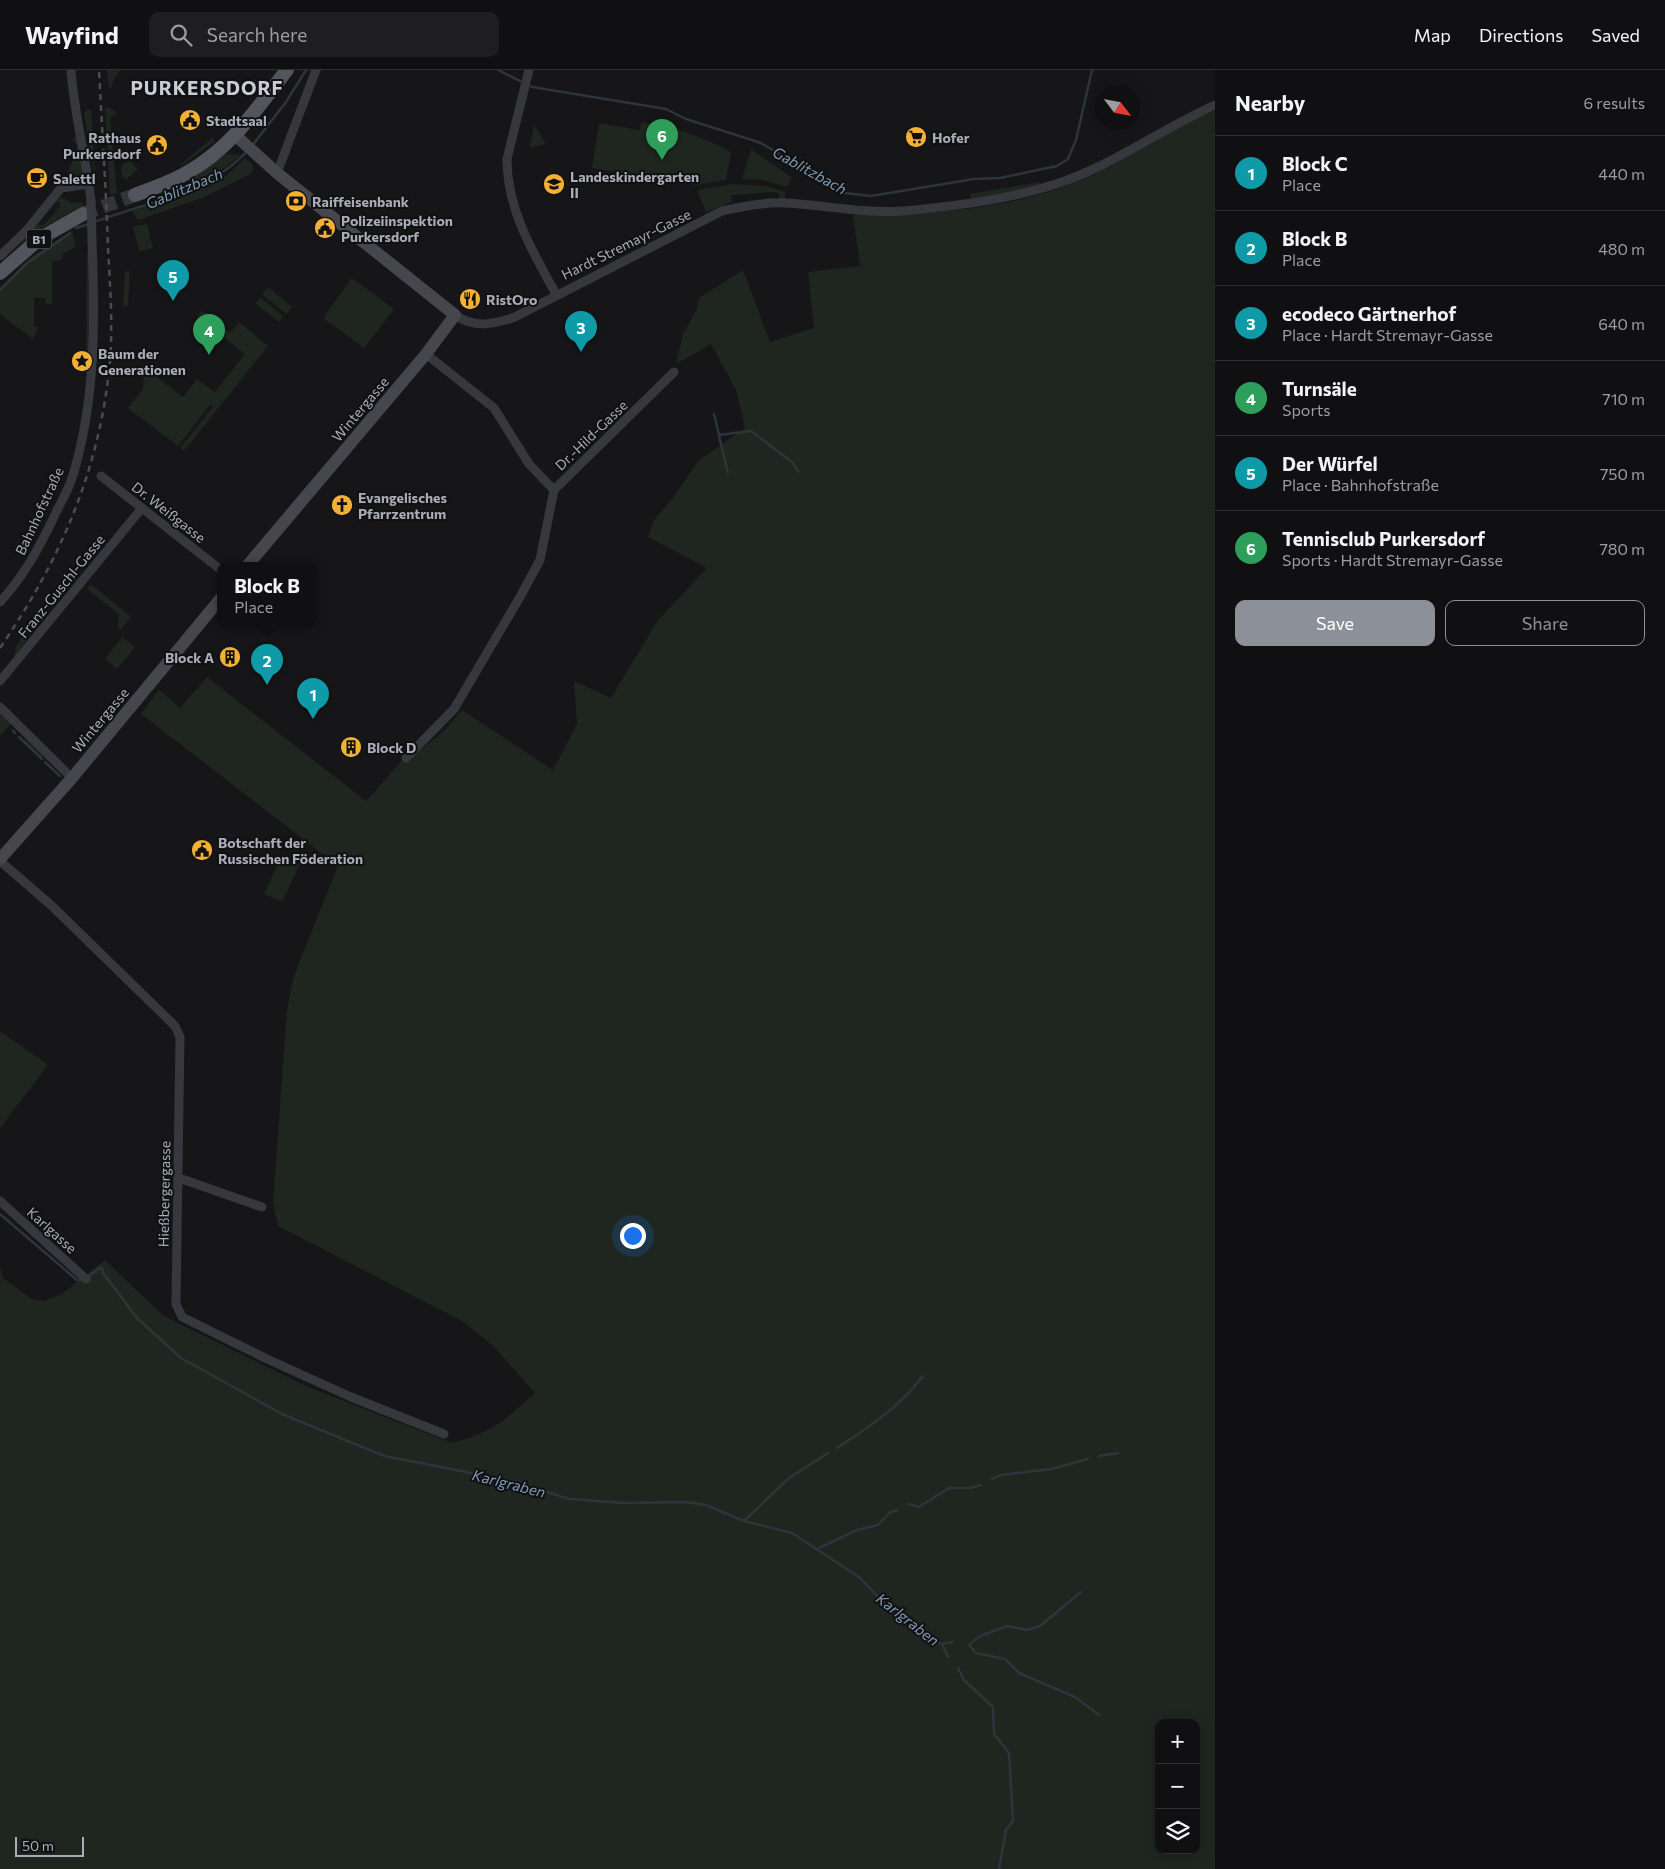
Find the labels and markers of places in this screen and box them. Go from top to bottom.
public building icon: Stadtsaal [178,108,202,132]
place label: Stadtsaal [206,112,267,129]
pin: 6 [646,119,678,160]
supermarket icon: Hofer [904,125,928,149]
place label: Rathaus Purkersdorf [63,129,141,162]
place label: Hofer [932,129,970,146]
public building icon: Rathaus Purkersdorf [145,133,169,157]
cafe icon: Salettl [25,166,49,190]
place label: Landeskindergarten II [570,168,699,201]
place label: Salettl [53,170,96,187]
school or university icon: Landeskindergarten II [542,172,566,196]
bank icon: Raiffeisenbank [284,189,308,213]
place label: Raiffeisenbank [312,193,409,210]
place label: Polizeiinspektion Purkersdorf [341,212,453,245]
public building icon: Polizeiinspektion Purkersdorf [313,216,337,240]
pin: 5 [157,260,189,301]
restaurant icon: RistOro [458,287,482,311]
place label: RistOro [486,291,537,308]
pin: 3 [565,311,597,352]
pin: 4 [193,314,225,355]
place label: Baum der Generationen [98,345,186,378]
place icon: Baum der Generationen [70,349,94,373]
place label: Evangelisches Pfarrzentrum [358,489,447,522]
church icon: Evangelisches Pfarrzentrum [330,493,354,517]
pin: 2 [251,644,283,685]
building icon: Block A [218,645,242,669]
place label: Block A [165,649,214,666]
pin: 1 [297,678,329,719]
building icon: Block D [339,735,363,759]
place label: Block D [367,739,416,756]
place label: Botschaft der Russischen Föderation [218,834,363,867]
public building icon: Botschaft der Russischen Föderation [190,838,214,862]

